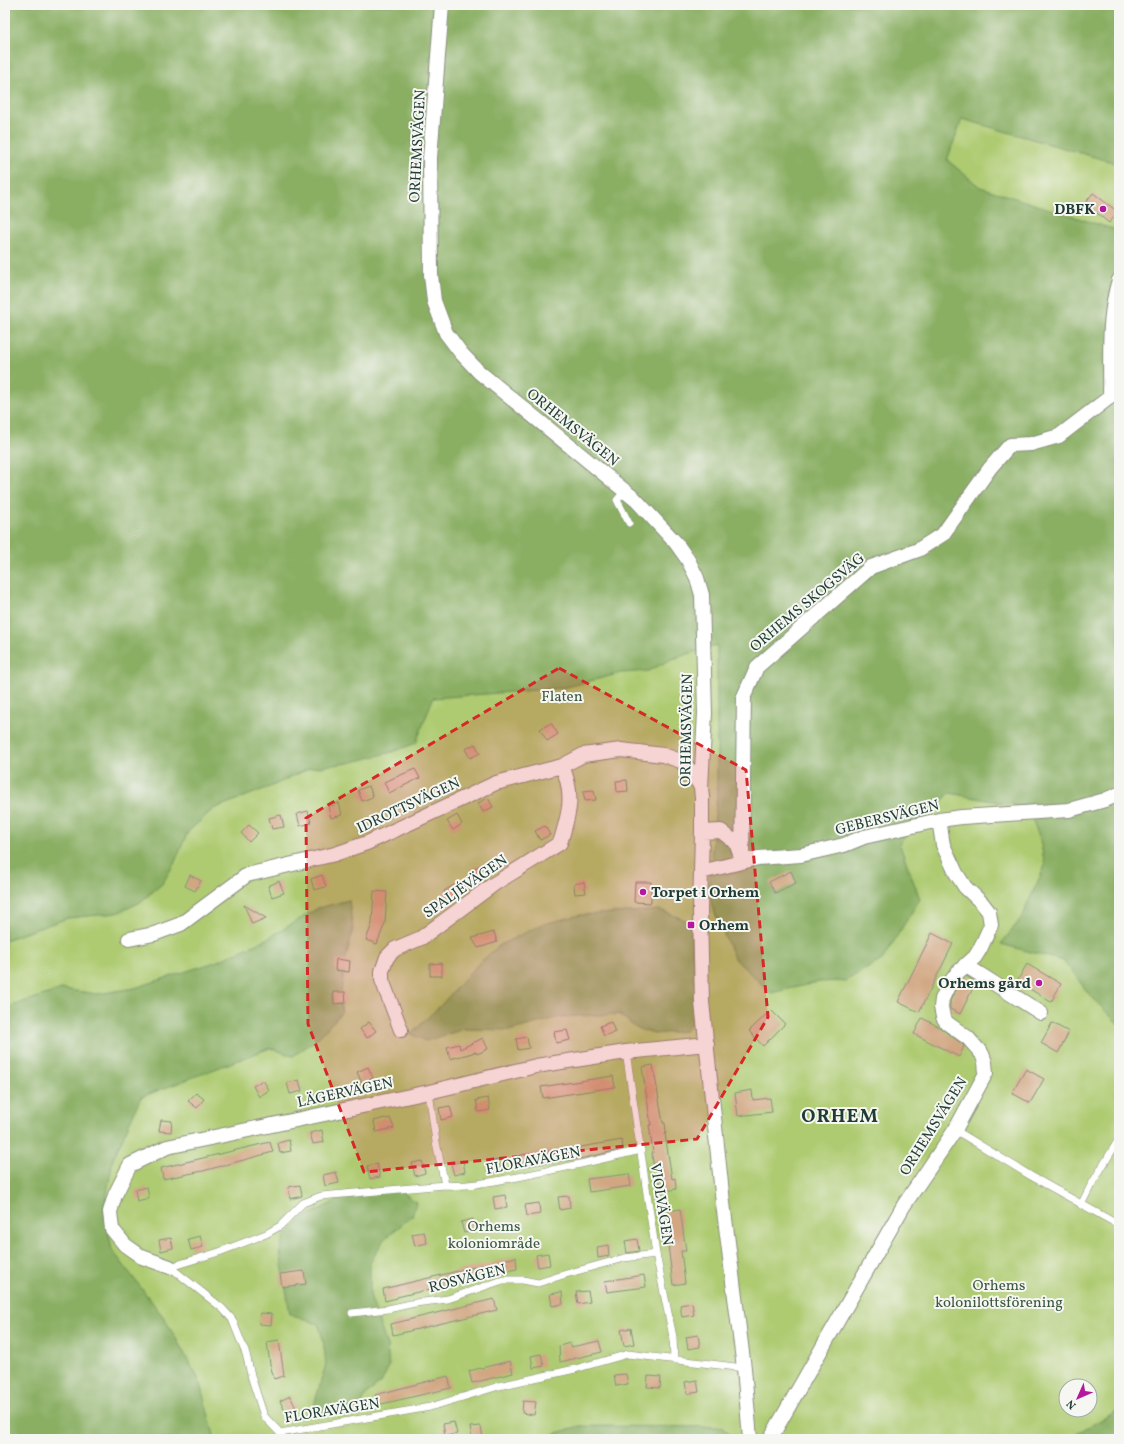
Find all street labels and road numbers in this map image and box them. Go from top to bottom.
street label: ORHEMSVÄGEN [405,89,432,203]
street label: ORHEMSVÄGEN [521,384,623,472]
street label: ORHEMS SKOGSVÄG [746,549,870,658]
street label: ORHEMSVÄGEN [676,673,699,787]
street label: IDROTTSVÄGEN [353,773,464,840]
street label: GEBERSVÄGEN [833,795,941,841]
street label: SPALJÉVÄGEN [419,850,512,924]
street label: LÄGERVÄGEN [295,1073,395,1114]
street label: ORHEMSVÄGEN [895,1073,973,1180]
street label: FLORAVÄGEN [484,1142,582,1181]
street label: VIOLVÄGEN [644,1161,677,1247]
street label: ROSVÄGEN [427,1260,508,1299]
street label: FLORAVÄGEN [283,1394,381,1429]

